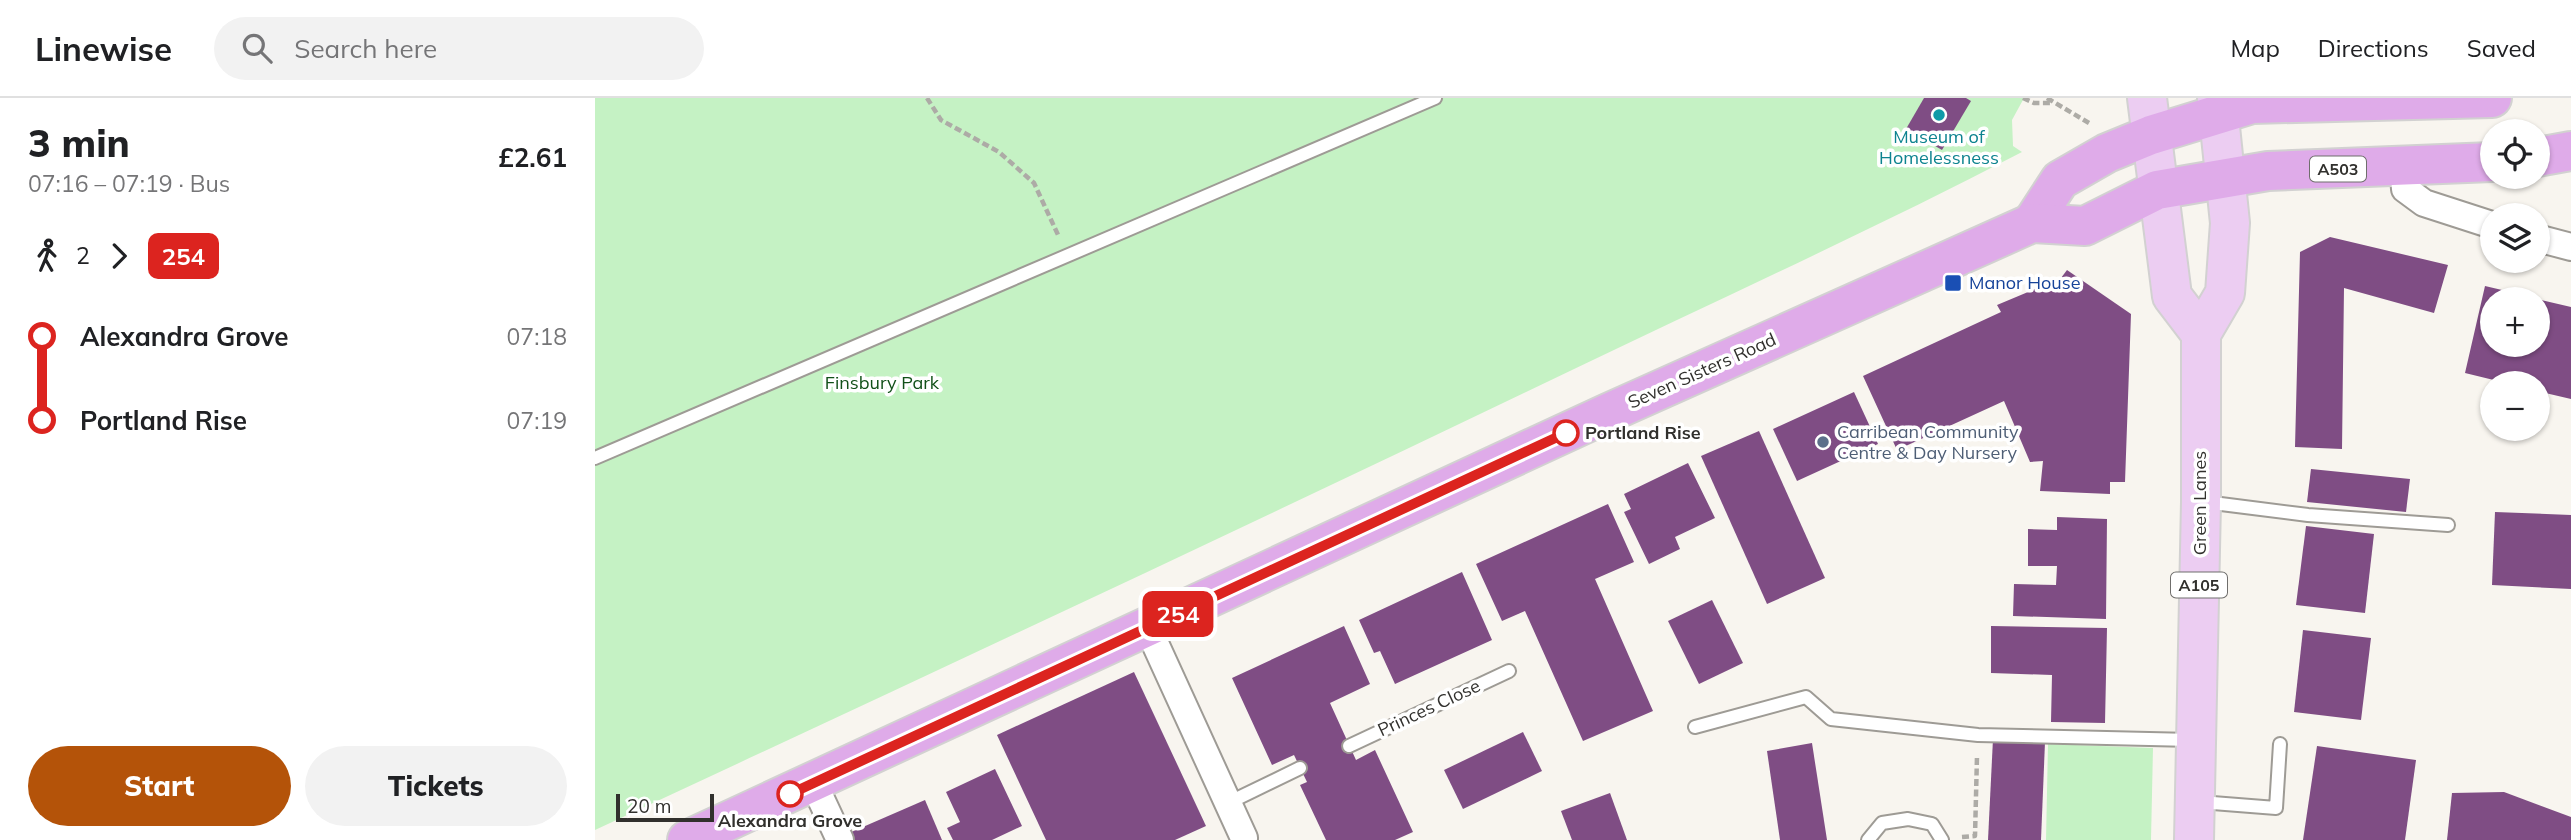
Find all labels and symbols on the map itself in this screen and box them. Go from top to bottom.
marker: Museum of Homelessness [1931,107,1947,123]
place label: Museum of Homelessness [1879,125,1999,169]
road number: A503 [2310,156,2366,181]
place label: Manor House [1969,271,2080,294]
marker: Manor House [1943,273,1963,293]
street label: Seven Sisters Road [1624,328,1780,414]
park label: Finsbury Park [825,371,940,394]
marker: Portland Rise [1553,420,1579,446]
place label: Carribean Community Centre & Day Nursery [1837,420,2019,464]
place label: Portland Rise [1585,421,1701,444]
marker: Carribean Community Centre & Day Nursery [1815,434,1831,450]
street label: Green Lanes [2188,451,2211,555]
road number: A105 [2171,572,2227,598]
line badge: 254 [1138,591,1218,637]
street label: Princes Close [1374,674,1484,741]
marker: Alexandra Grove [777,781,803,807]
scale bar [616,791,714,823]
place label: Alexandra Grove [718,809,862,832]

